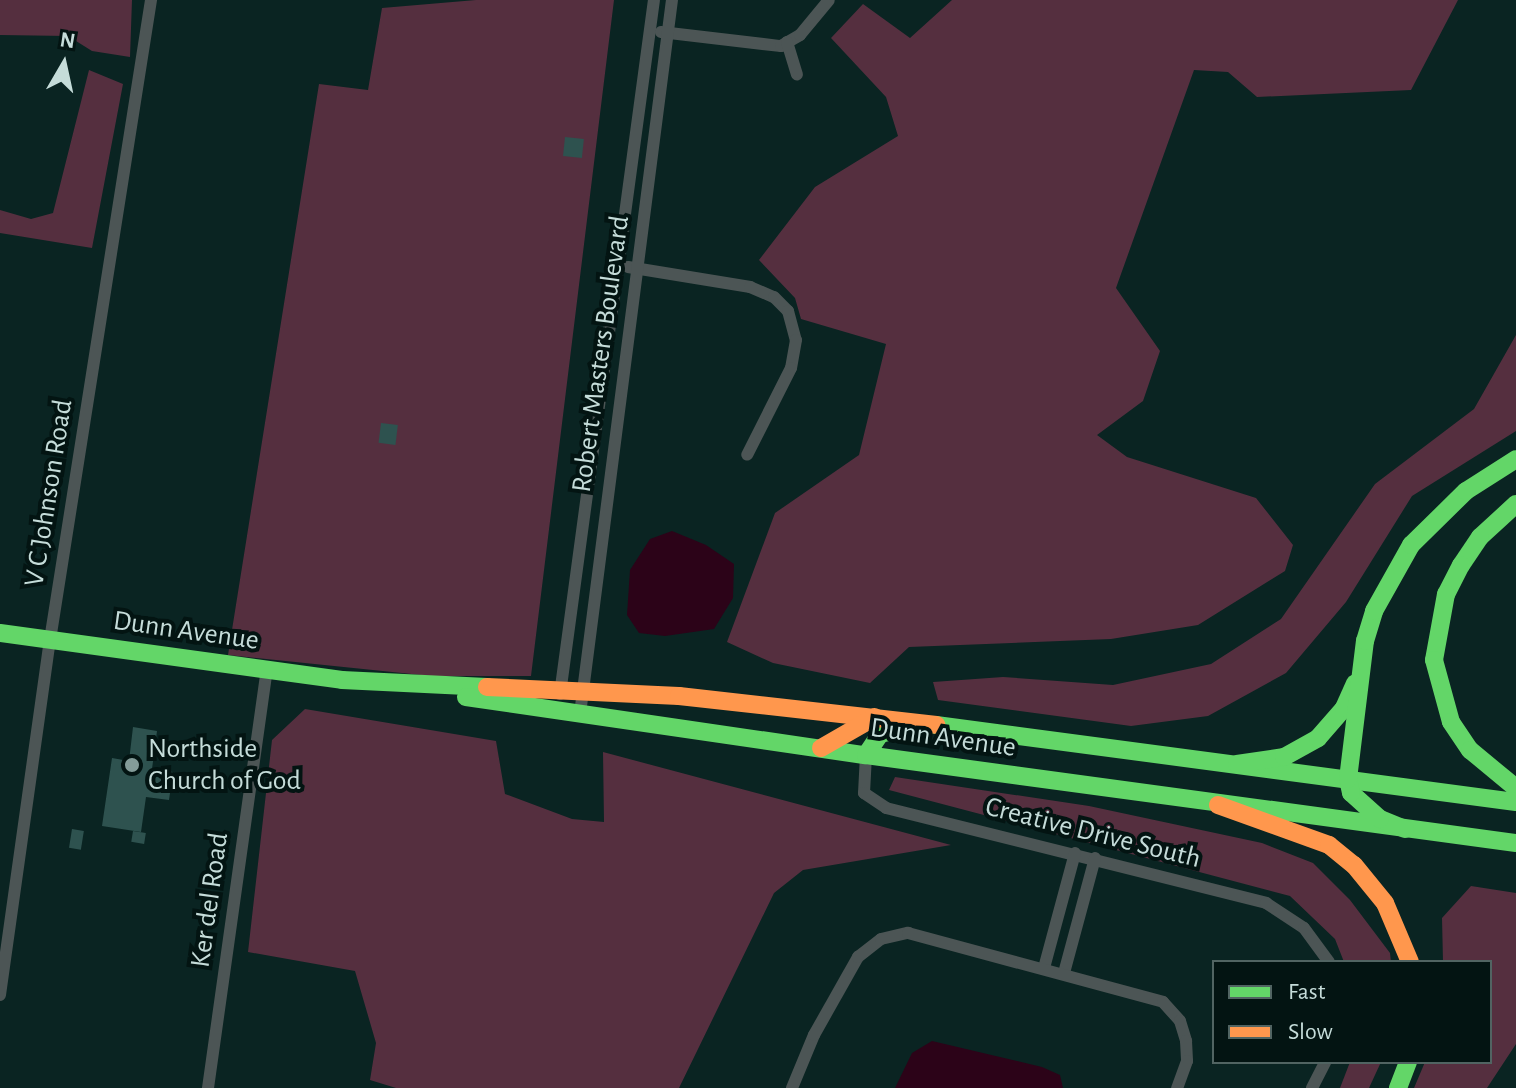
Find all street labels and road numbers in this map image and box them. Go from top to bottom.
street label: Robert Masters Boulevard [565,214,637,494]
street label: V C Johnson Road [18,397,80,589]
street label: Dunn Avenue [111,604,261,658]
street label: Dunn Avenue [868,711,1018,765]
street label: Creative Drive South [982,790,1204,876]
street label: Ker del Road [184,830,236,970]

